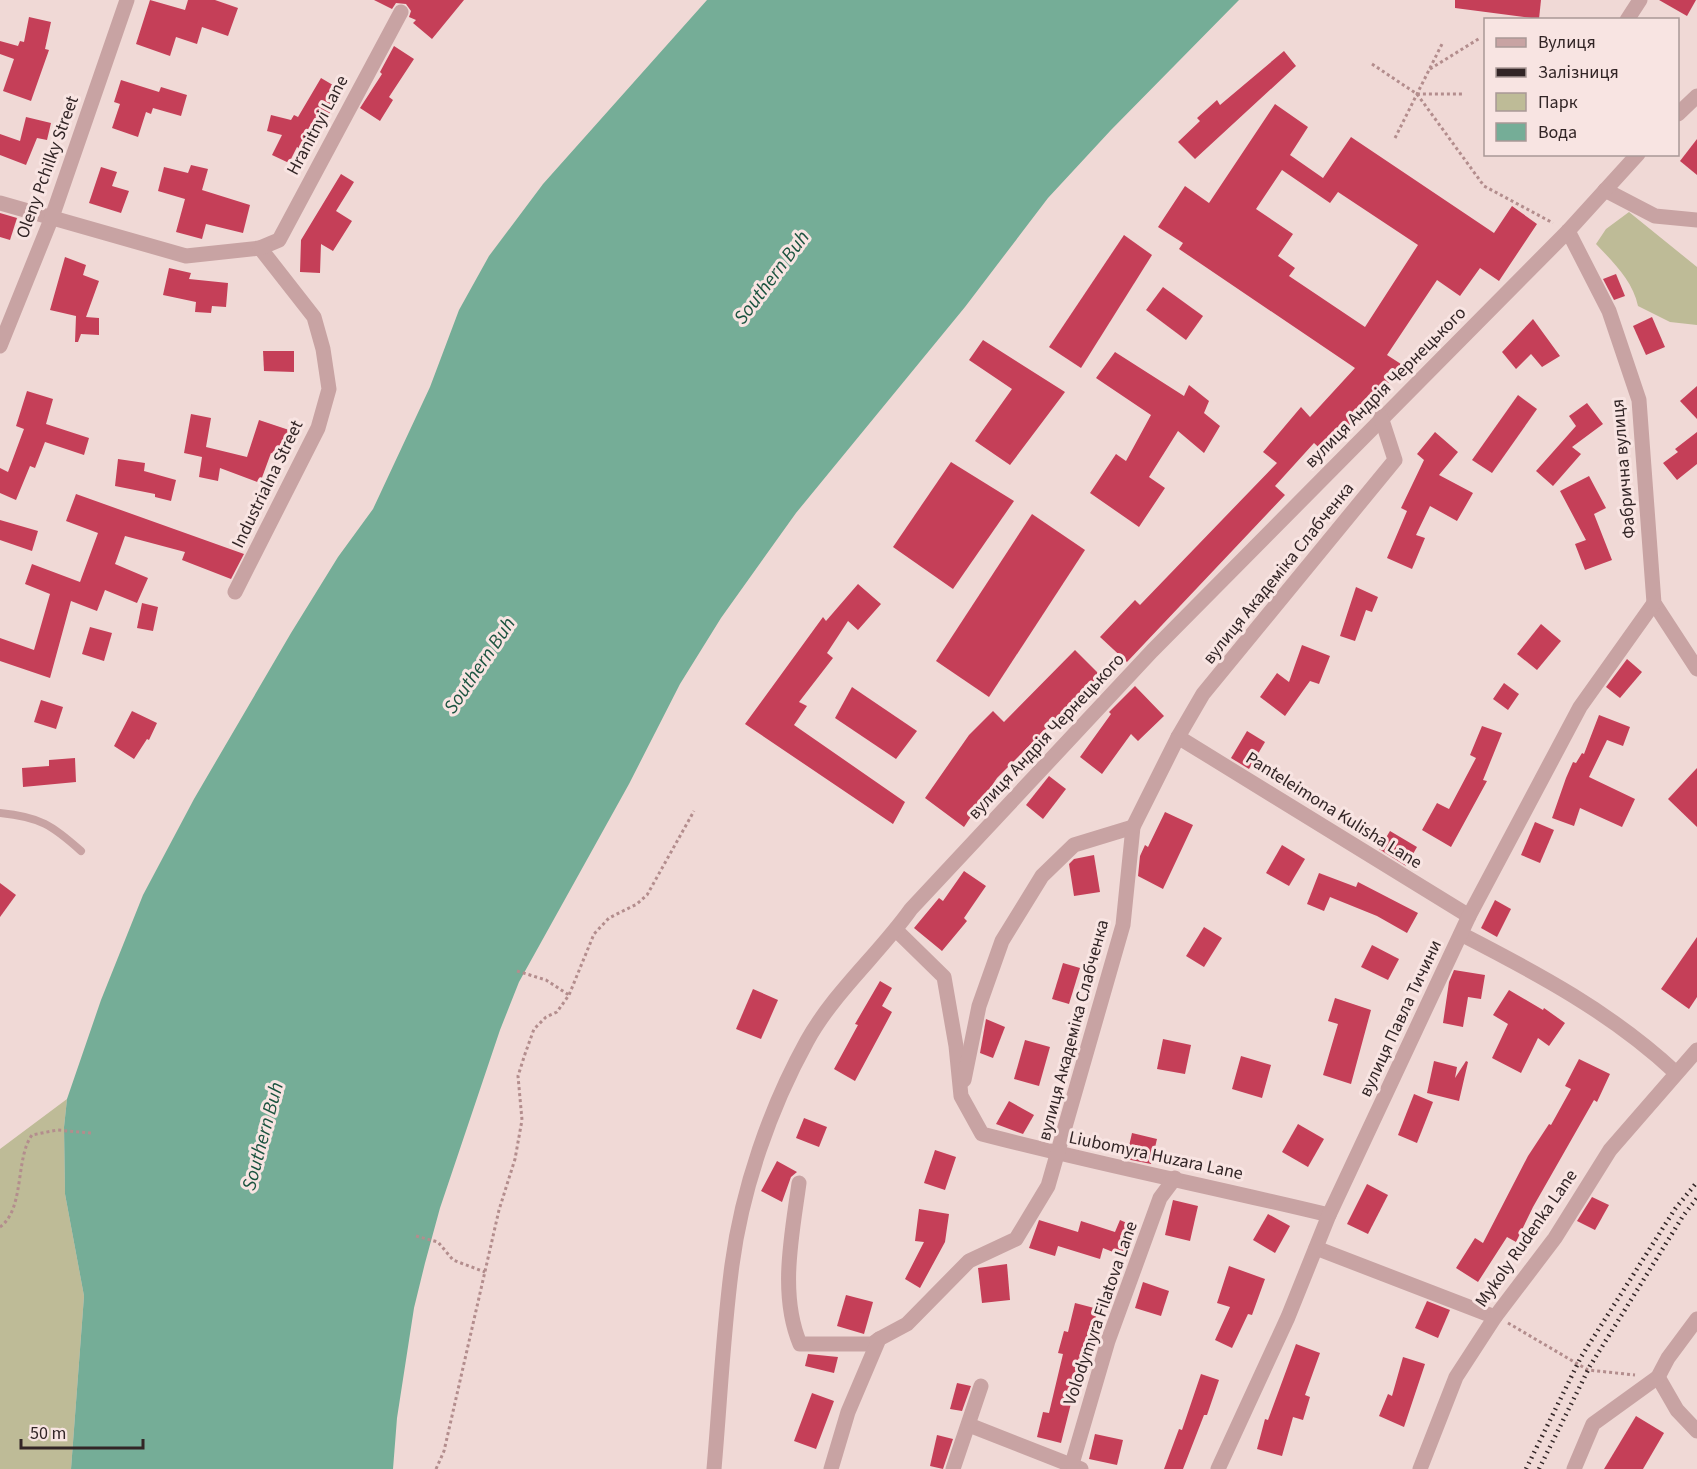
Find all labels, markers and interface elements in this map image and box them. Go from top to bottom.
legend [1484,18,1679,156]
text: Вулиця [1538,30,1596,55]
text: Залізниця [1538,60,1619,85]
street label: Hranitnyi Lane [281,71,354,180]
text: Парк [1538,90,1578,115]
street label: Oleny Pchilky Street [10,92,85,242]
text: Вода [1538,120,1577,145]
water label: Southern Buh [727,225,816,330]
street label: вулиця Андрія Чернецького [1299,301,1472,474]
street label: Фабрична вулиця [1605,398,1642,540]
street label: Industrialna Street [226,416,309,552]
street label: вулиця Академіка Слабченка [1197,477,1360,670]
water label: Southern Buh [437,612,522,719]
street label: вулиця Андрія Чернецького [962,648,1130,825]
street label: Panteleimona Kulisha Lane [1241,746,1427,875]
street label: вулиця Академіка Слабченка [1032,917,1115,1143]
street label: вулиця Павла Тичини [1353,936,1448,1101]
water label: Southern Buh [235,1079,291,1193]
street label: Liubomyra Huzara Lane [1067,1125,1245,1186]
street label: Mykoly Rudenka Lane [1469,1164,1583,1312]
street label: Volodymyra Filatova Lane [1057,1218,1144,1408]
scale bar [21,1412,142,1450]
text: 50 m [30,1421,66,1446]

